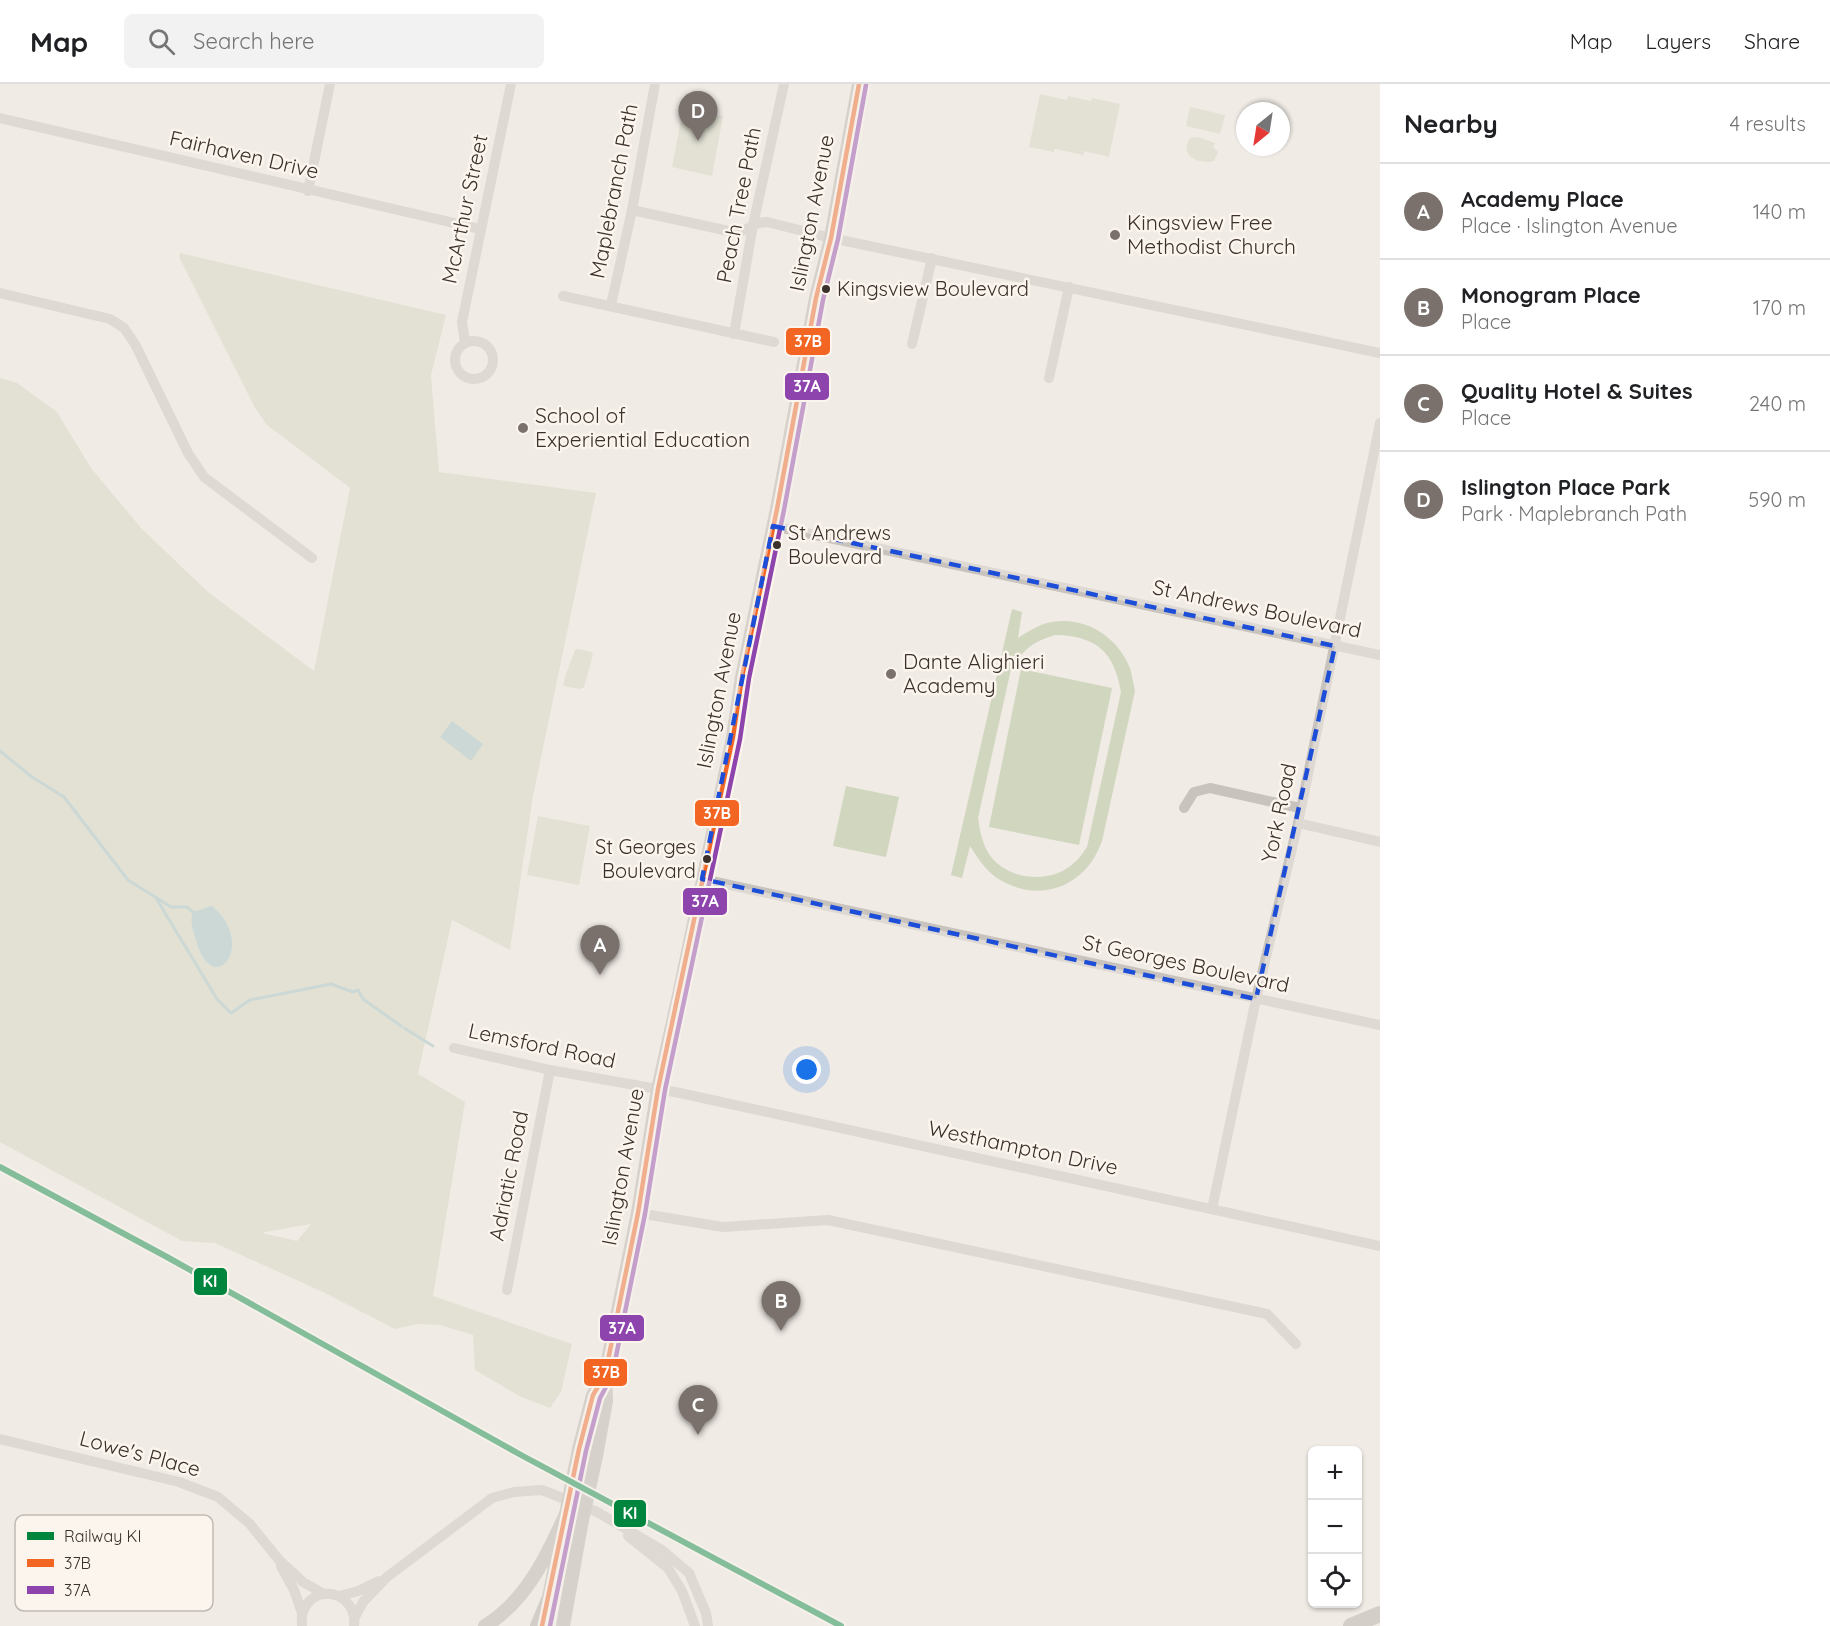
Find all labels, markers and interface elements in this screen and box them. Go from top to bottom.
search box [124,14,544,68]
text: Map [30,24,88,59]
icon: search [145,25,178,58]
text: Search here [193,27,315,55]
text: Map [1570,28,1613,54]
text: Layers [1646,28,1711,54]
text: Share [1744,28,1800,54]
pin: D [678,92,718,141]
street label: Maplebranch Path [583,101,643,280]
north arrow [1236,102,1290,156]
text: Nearby [1404,107,1498,140]
text: 4 results [1730,111,1806,136]
street label: Fairhaven Drive [167,124,321,184]
street label: Peach Tree Path [710,125,766,285]
street label: McArthur Street [435,132,493,286]
street label: Islington Avenue [783,132,839,293]
text: Academy Place [1461,185,1624,213]
text: A [1417,199,1430,224]
text: 140 m [1753,199,1806,224]
place label: Kingsview Free Methodist Church [1127,209,1296,259]
text: Place · Islington Avenue [1461,213,1678,238]
marker: Kingsview Free Methodist Church [1108,228,1122,242]
place label: Kingsview Boulevard [837,276,1029,301]
text: Monogram Place [1461,281,1641,309]
marker: Kingsview Boulevard [820,283,832,295]
text: B [1417,295,1430,320]
text: 170 m [1753,295,1806,320]
text: Place [1461,309,1511,334]
line badge: 37B [785,327,831,356]
text: 37B [794,331,822,351]
line badge: 37A [784,372,830,401]
text: 37A [793,376,822,396]
text: Quality Hotel & Suites [1461,377,1693,405]
text: C [1417,391,1430,416]
text: 240 m [1749,391,1806,416]
place label: School of Experiential Education [535,402,750,452]
text: Place [1461,405,1511,430]
marker: School of Experiential Education [516,421,530,435]
text: Islington Place Park [1461,473,1670,501]
text: D [1416,487,1431,512]
text: 590 m [1748,487,1806,512]
text: Park · Maplebranch Path [1461,501,1687,526]
place label: St Andrews Boulevard [788,520,891,569]
marker: St Andrews Boulevard [771,539,783,551]
street label: St Andrews Boulevard [1150,573,1364,643]
street label: Islington Avenue [690,609,746,770]
place label: Dante Alighieri Academy [903,648,1044,698]
marker: Dante Alighieri Academy [884,667,898,681]
street label: York Road [1255,761,1301,865]
line badge: 37B [694,799,740,827]
text: 37B [703,803,731,823]
place label: St Georges Boulevard [595,834,696,883]
marker: St Georges Boulevard [701,853,713,865]
line badge: 37A [682,887,728,916]
text: 37A [691,891,720,911]
pin: A [580,926,620,975]
street label: St Georges Boulevard [1081,928,1292,998]
street label: Lemsford Road [466,1017,618,1073]
your location [792,1055,821,1084]
street label: Islington Avenue [595,1086,649,1247]
street label: Adriatic Road [483,1109,533,1243]
street label: Westhampton Drive [926,1114,1121,1180]
line badge: KI [193,1267,228,1296]
text: KI [203,1271,217,1291]
pin: B [762,1282,800,1331]
line badge: 37A [599,1314,645,1342]
text: 37A [608,1318,637,1338]
line badge: 37B [583,1358,628,1387]
text: 37B [592,1362,620,1382]
pin: C [678,1386,718,1435]
street label: Lowe's Place [77,1424,203,1482]
map controls [1308,1446,1362,1608]
button: + [1308,1446,1362,1500]
line badge: KI [613,1499,647,1528]
button: − [1308,1500,1362,1554]
text: KI [623,1503,637,1523]
legend [15,1515,213,1611]
text: Railway KI [64,1526,141,1546]
text: 37B [64,1553,91,1573]
button: locate [1308,1554,1362,1608]
text: 37A [64,1580,91,1600]

